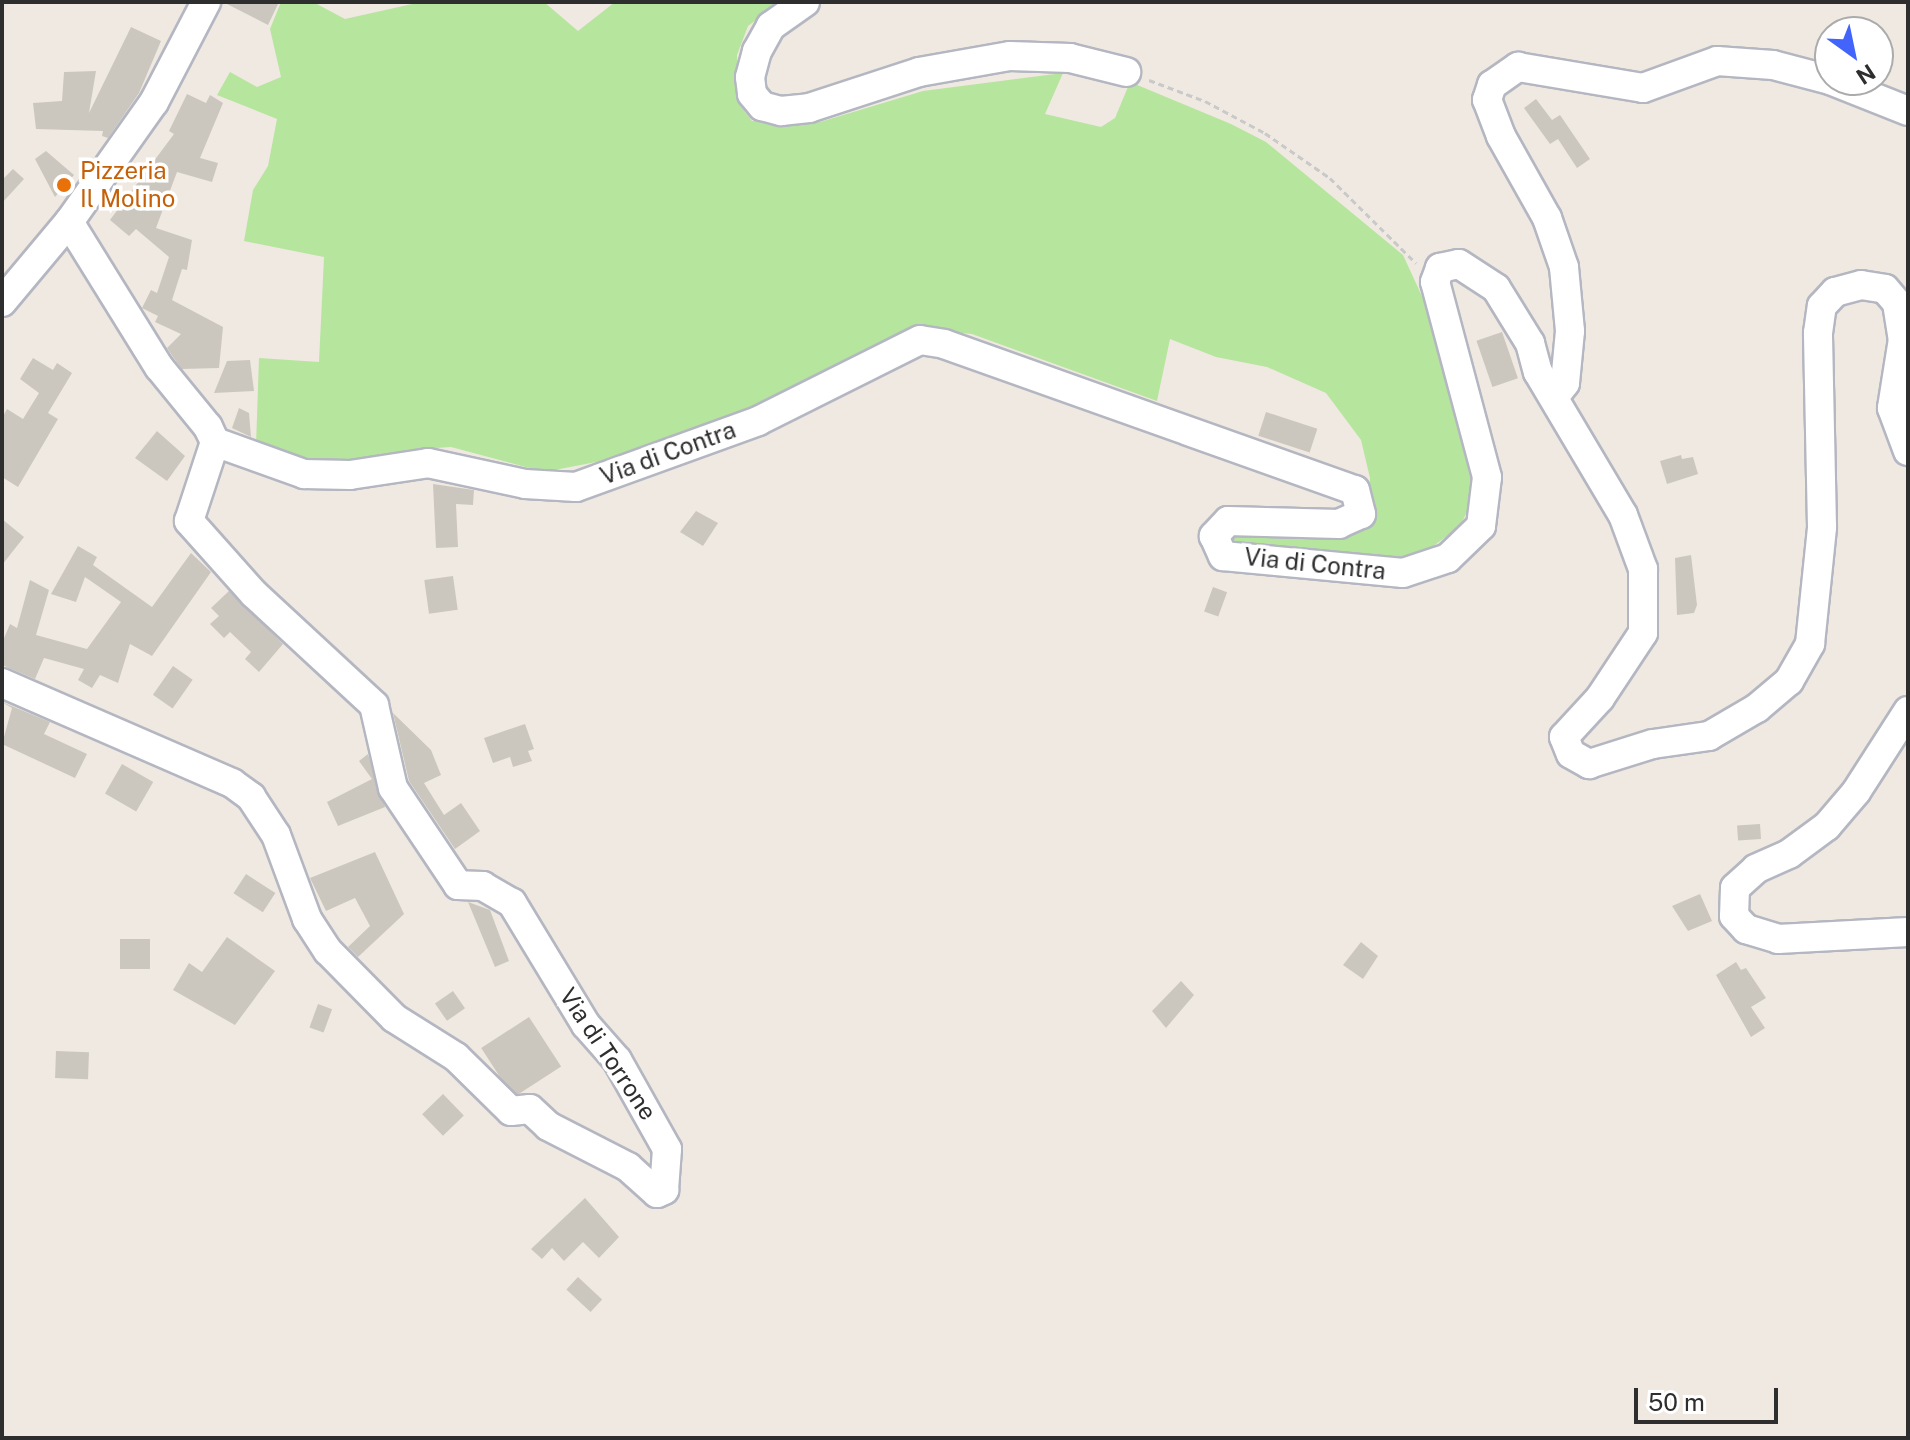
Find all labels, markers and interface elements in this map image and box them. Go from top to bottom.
north arrow [1814,16,1894,96]
text: N [1852,59,1880,90]
place label: Pizzeria Il Molino [80,157,175,213]
marker: Pizzeria Il Molino [55,176,73,194]
street label: Via di Contra [596,415,740,491]
street label: Via di Contra [1243,542,1387,586]
street label: Via di Torrone [553,982,663,1126]
scale bar [1638,1372,1782,1422]
text: 50 m [1648,1388,1705,1416]

